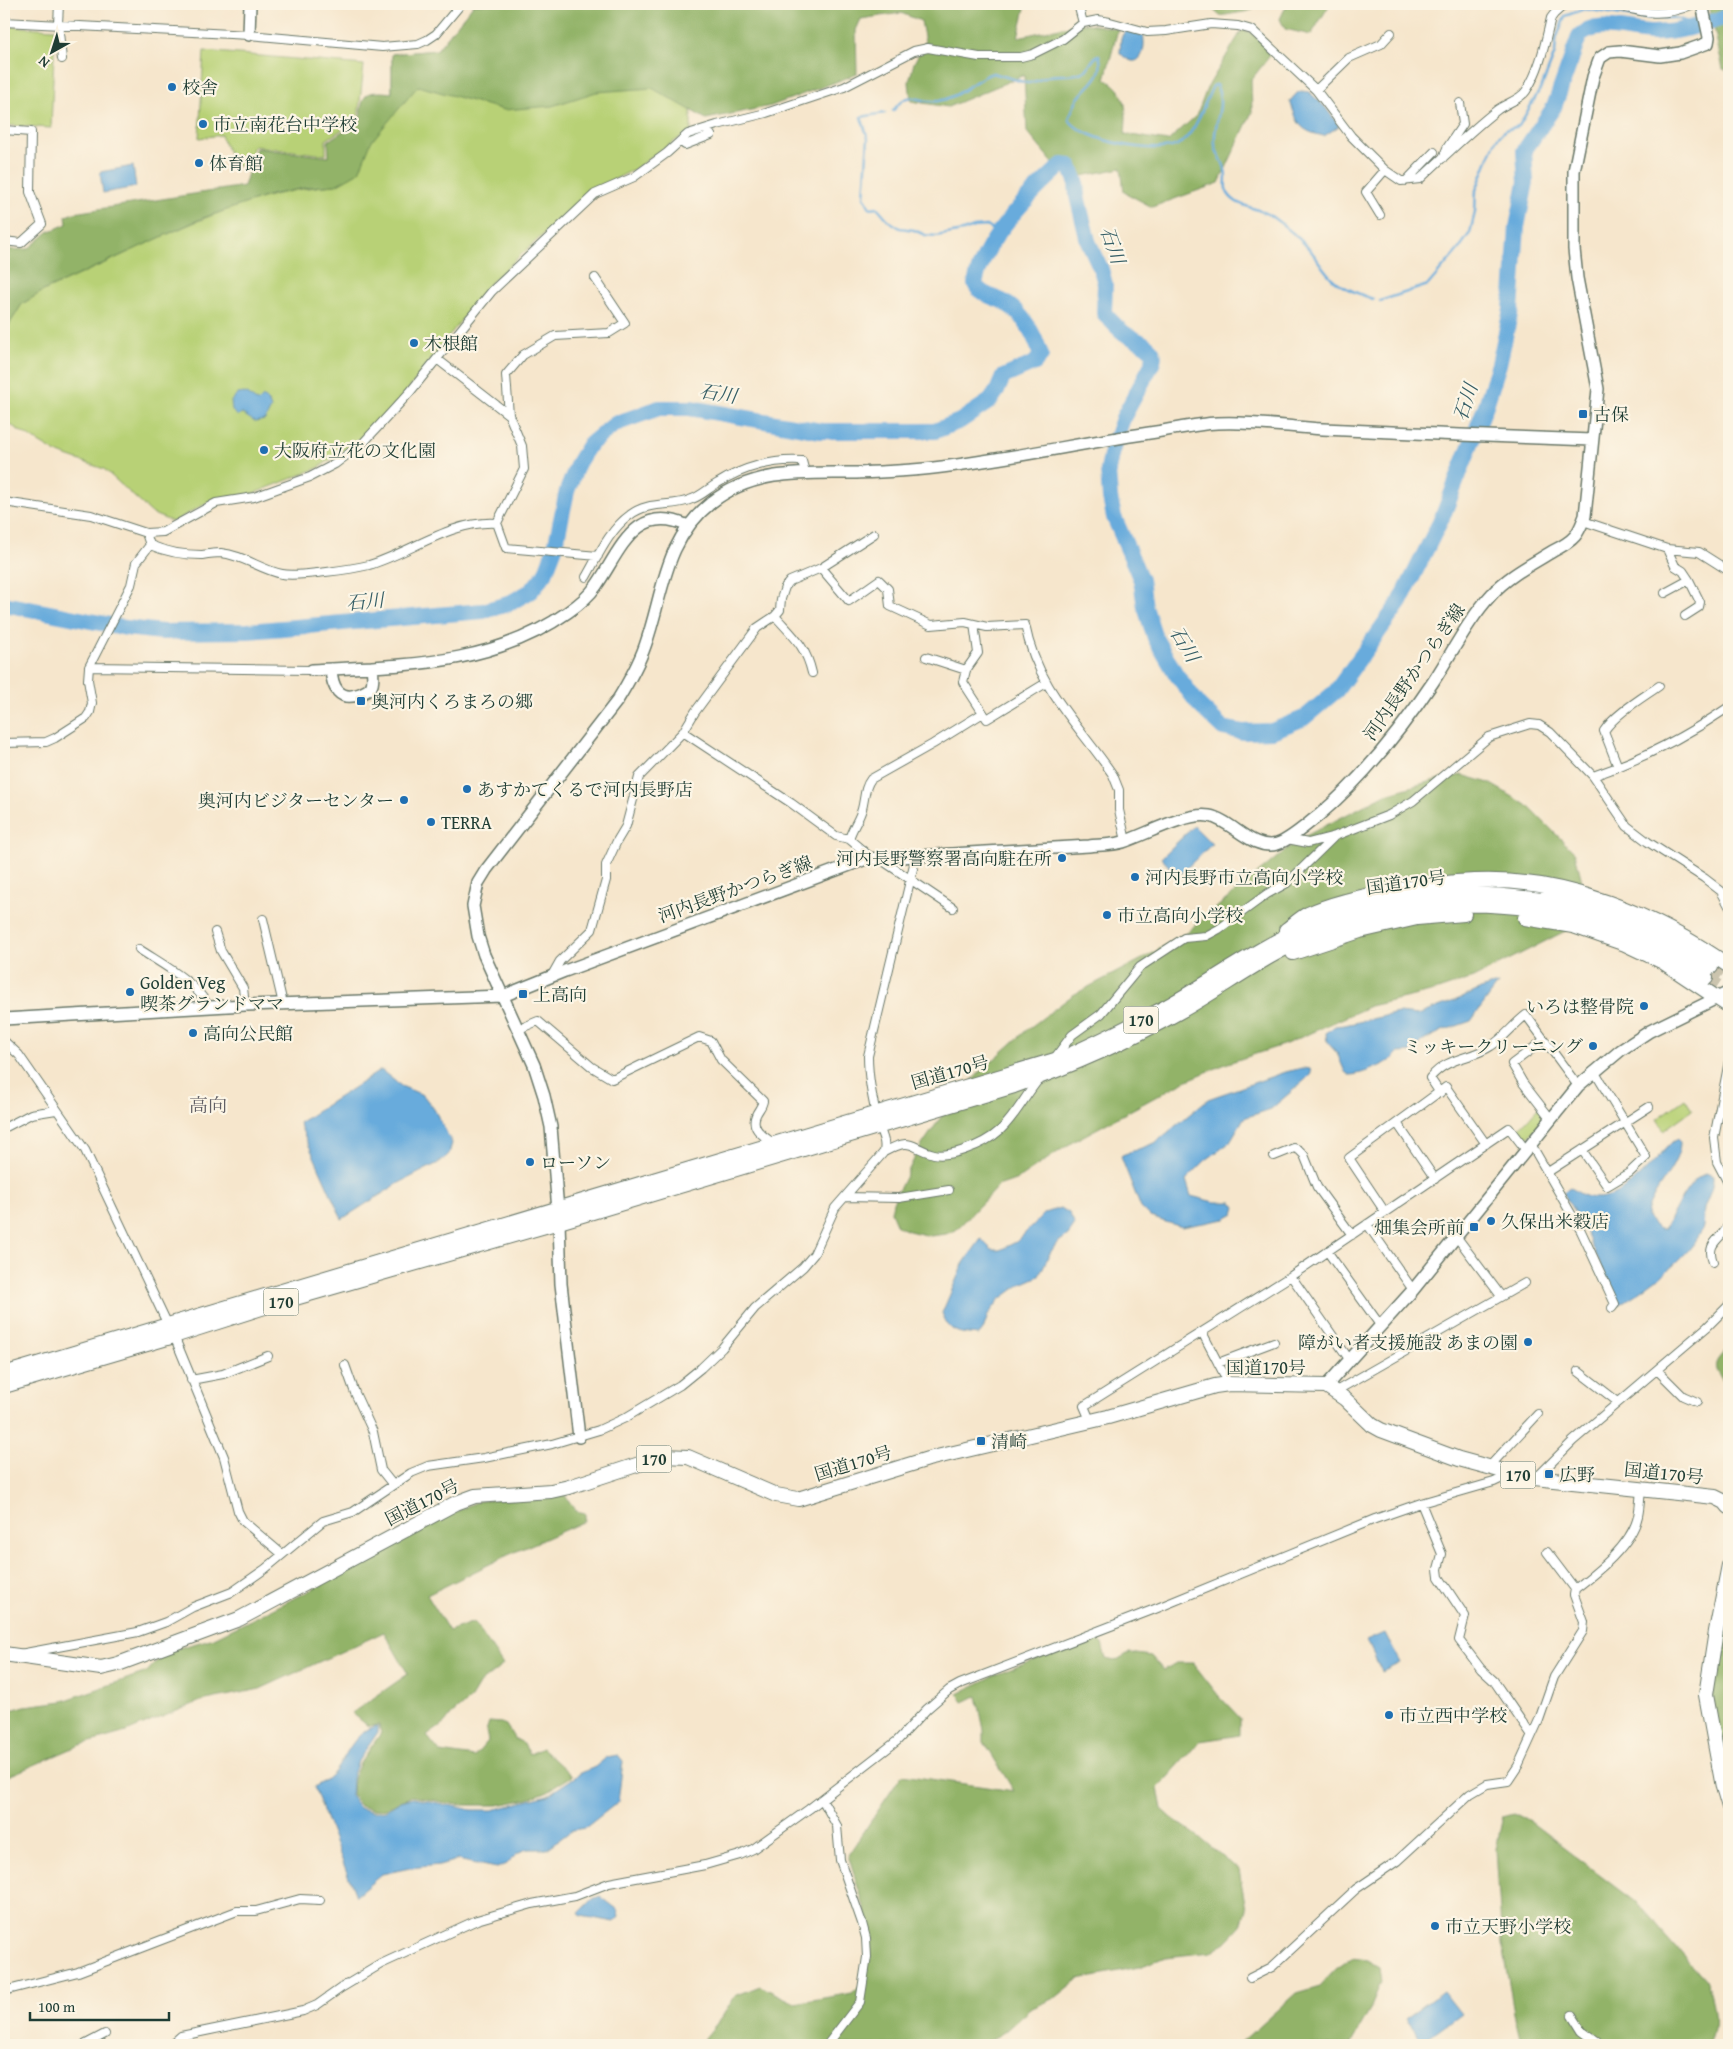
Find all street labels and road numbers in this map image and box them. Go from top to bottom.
street label: 河内長野かつらぎ線 [1356,598,1472,746]
street label: 河内長野かつらぎ線 [654,849,816,929]
street label: 国道170号 [1365,863,1447,901]
road number: 170 [1124,1006,1158,1034]
street label: 国道170号 [908,1048,992,1096]
road number: 170 [264,1288,298,1315]
street label: 国道170号 [1226,1354,1306,1381]
street label: 国道170号 [811,1438,895,1488]
road number: 170 [636,1446,672,1472]
street label: 国道170号 [1623,1455,1705,1491]
road number: 170 [1500,1462,1536,1488]
street label: 国道170号 [380,1472,464,1532]

